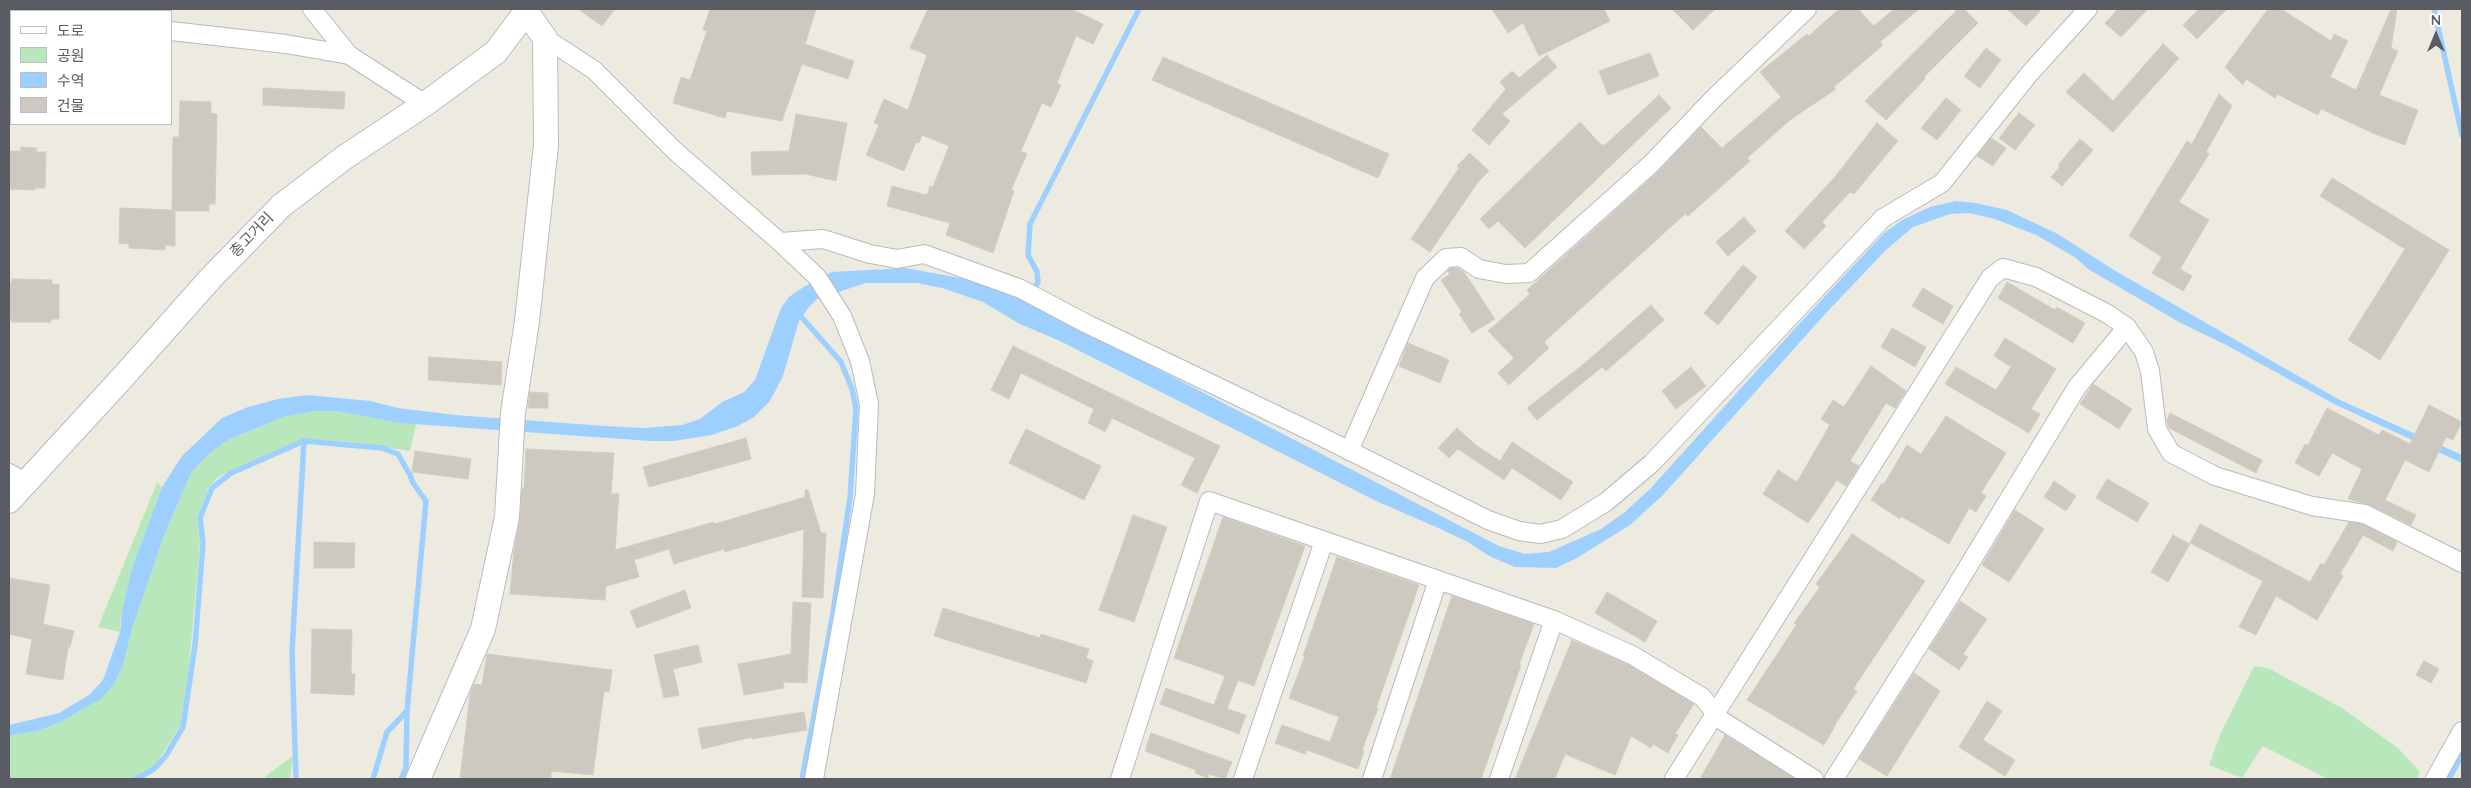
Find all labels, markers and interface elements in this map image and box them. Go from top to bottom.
legend [10,10,172,125]
north arrow [2411,10,2461,60]
text: N [2431,11,2441,29]
text: 도로 [57,21,85,40]
text: 공원 [57,46,85,65]
text: 수역 [57,71,85,90]
text: 건물 [57,96,85,115]
street label: 총고거리 [226,209,278,261]

